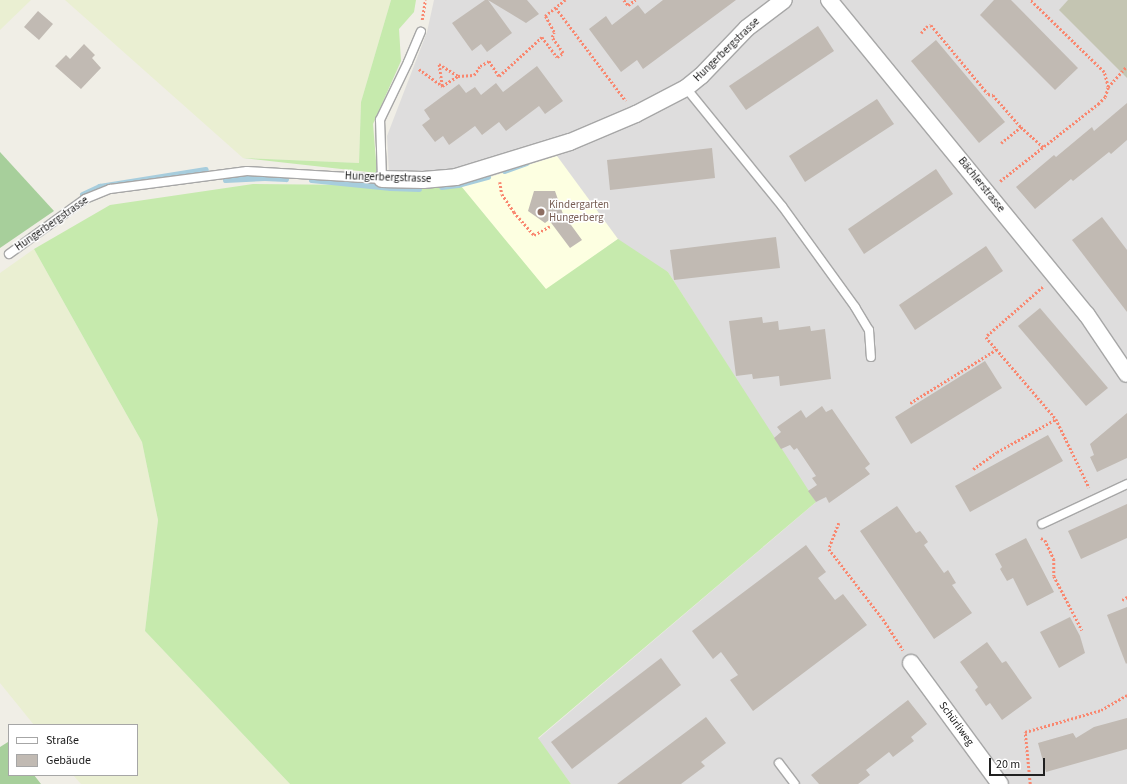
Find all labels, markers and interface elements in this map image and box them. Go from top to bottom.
street label: Hungerbergstrasse [691,15,763,85]
street label: Bächlerstrasse [955,155,1007,215]
street label: Hungerbergstrasse [345,170,431,186]
street label: Hungerbergstrasse [13,194,91,254]
place label: Kindergarten Hungerberg [549,199,609,225]
marker: Kindergarten Hungerberg [536,207,546,217]
street label: Schürliweg [936,700,976,748]
legend [8,724,138,776]
text: Straße [46,732,79,749]
scale bar [991,750,1047,776]
text: Gebäude [46,752,91,769]
text: 20 m [996,756,1020,773]

